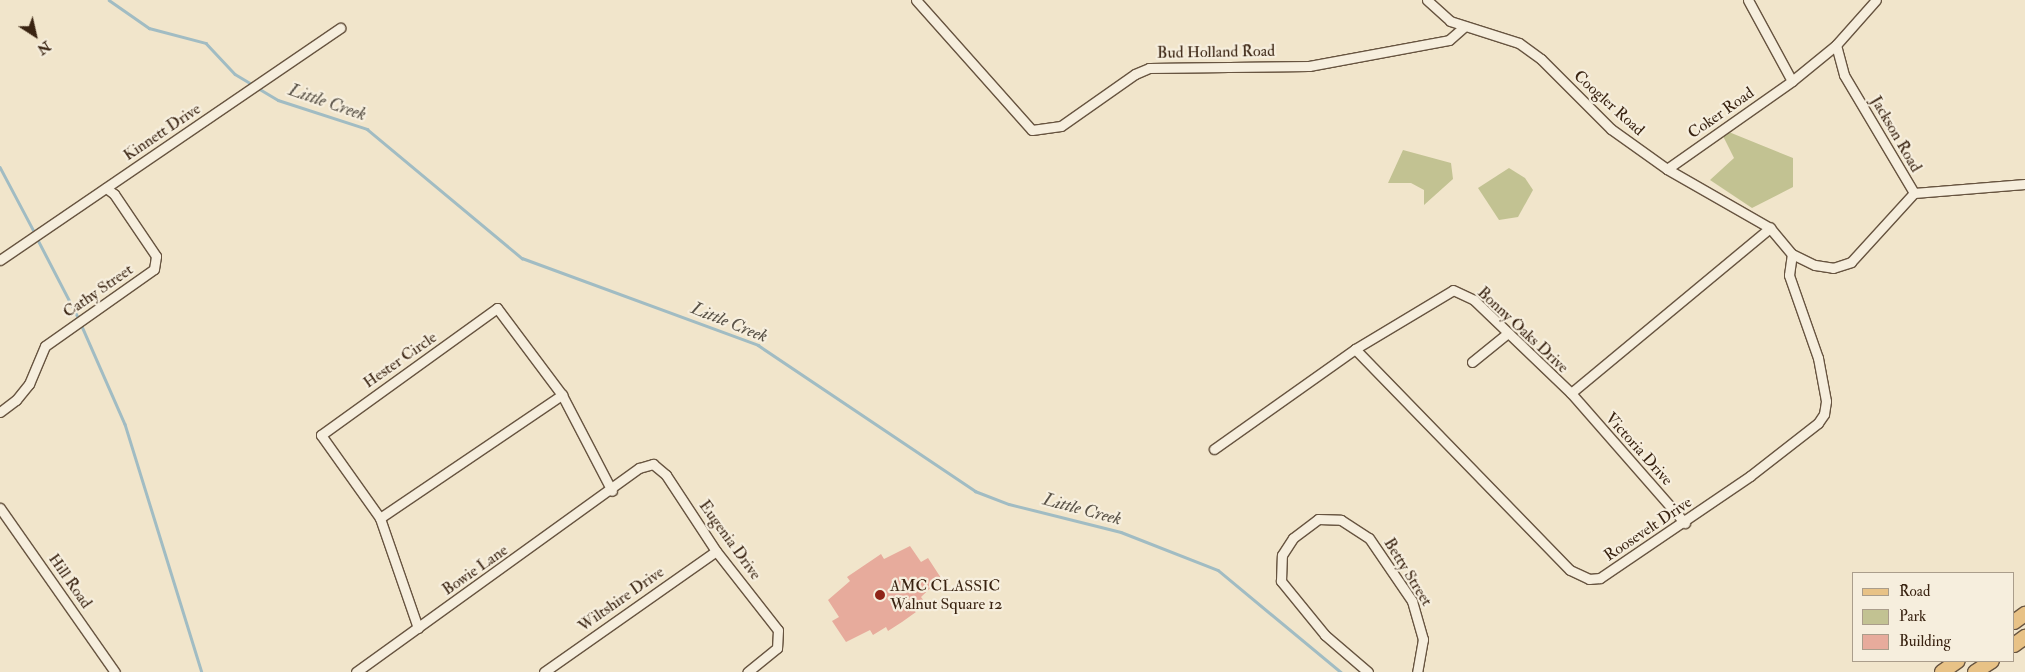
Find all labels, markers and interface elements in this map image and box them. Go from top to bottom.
north arrow [10,10,60,60]
text: N [34,37,54,58]
street label: Bud Holland Road [1157,41,1275,63]
street label: Coogler Road [1570,66,1648,140]
water label: Little Creek [285,80,369,126]
street label: Coker Road [1684,83,1758,143]
street label: Jackson Road [1866,92,1926,176]
street label: Kinnett Drive [120,99,204,165]
street label: Cathy Street [59,260,137,322]
street label: Bonny Oaks Drive [1473,283,1573,377]
water label: Little Creek [688,298,770,348]
street label: Hester Circle [360,328,440,392]
street label: Victoria Drive [1601,409,1677,489]
water label: Little Creek [1040,489,1124,531]
street label: Roosevelt Drive [1601,493,1695,565]
street label: Eugenia Drive [695,497,765,583]
street label: Betty Street [1380,534,1436,610]
street label: Bowie Lane [439,541,511,599]
street label: Hill Road [44,550,96,612]
street label: Wiltshire Drive [574,562,668,636]
legend [1852,572,2015,662]
place label: AMC CLASSIC Walnut Square 12 [890,576,1002,614]
text: Road [1899,582,1930,601]
marker: AMC CLASSIC Walnut Square 12 [874,589,886,601]
text: Park [1899,607,1926,626]
text: Building [1899,632,1951,651]

